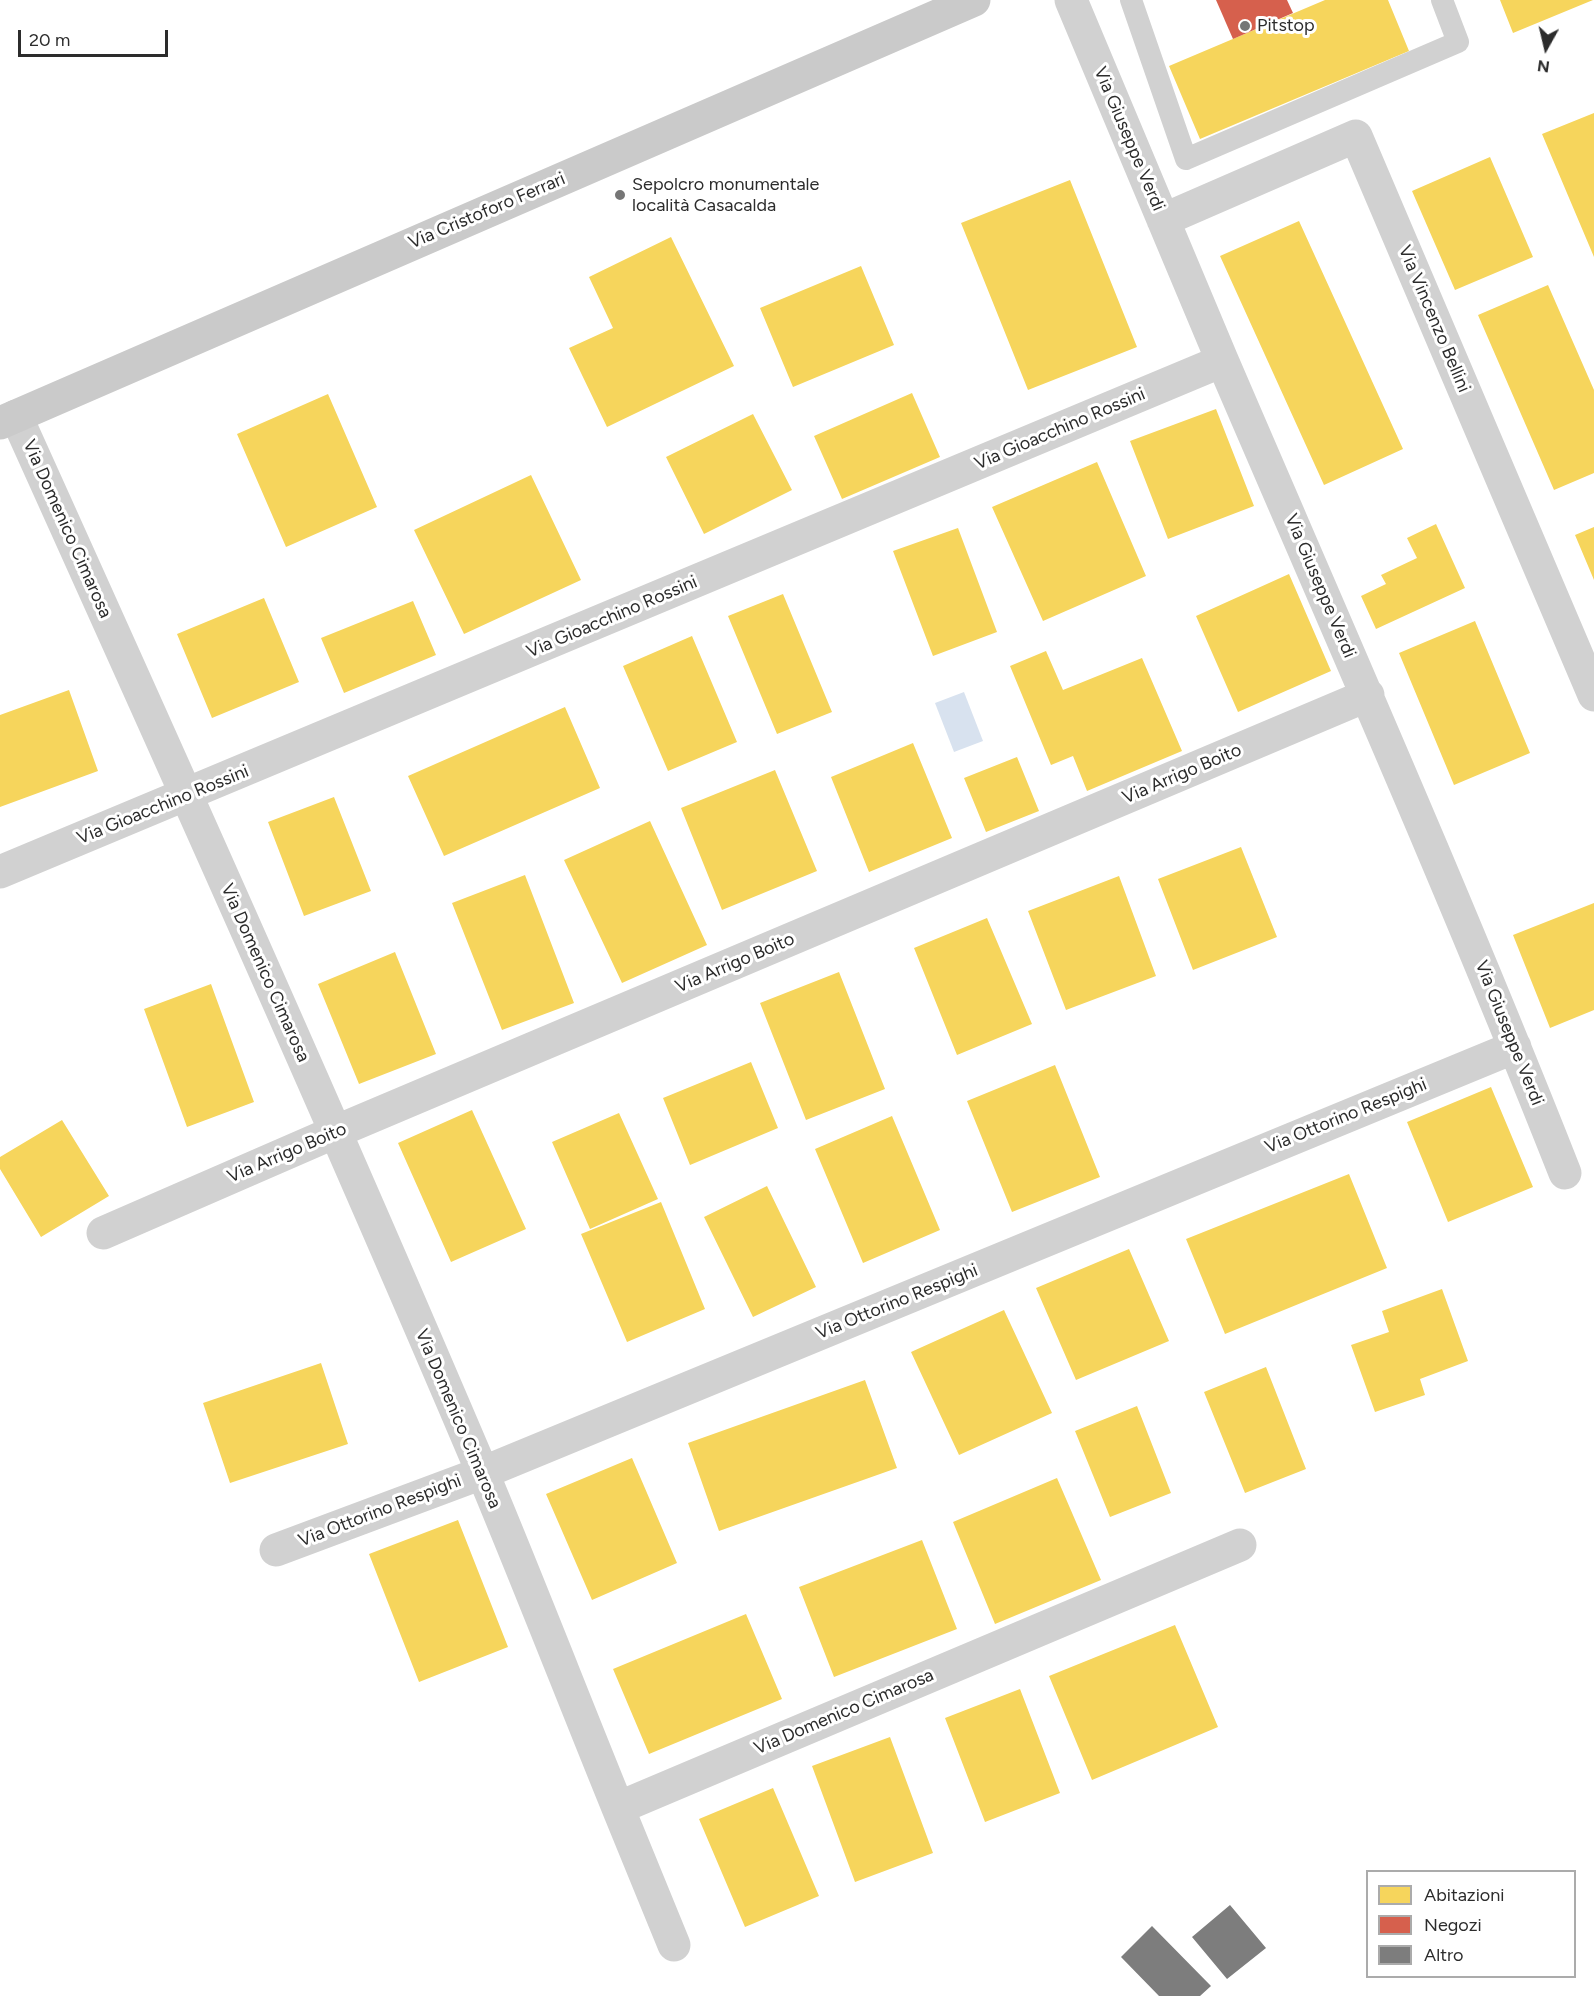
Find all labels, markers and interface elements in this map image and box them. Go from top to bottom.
place label: Pitstop [1257,15,1315,37]
scale bar [21,18,171,56]
north arrow [1516,18,1576,78]
marker: Pitstop [1238,19,1252,33]
text: 20 m [29,29,70,51]
text: N [1536,56,1551,77]
street label: Via Giuseppe Verdi [1089,64,1169,214]
street label: Via Cristoforo Ferrari [405,168,569,254]
place label: Sepolcro monumentale località Casacalda [632,174,819,216]
marker: Sepolcro monumentale località Casacalda [613,188,627,202]
street label: Via Vincenzo Bellini [1393,242,1475,396]
street label: Via Gioacchino Rossini [971,383,1149,475]
street label: Via Domenico Cimarosa [18,437,116,621]
street label: Via Giuseppe Verdi [1280,511,1360,661]
street label: Via Gioacchino Rossini [523,571,701,663]
street label: Via Arrigo Boito [1119,739,1245,809]
street label: Via Gioacchino Rossini [74,761,252,849]
street label: Via Domenico Cimarosa [216,881,314,1065]
street label: Via Arrigo Boito [672,928,798,998]
street label: Via Giuseppe Verdi [1470,957,1548,1109]
street label: Via Ottorino Respighi [1262,1074,1430,1158]
street label: Via Arrigo Boito [224,1118,350,1188]
street label: Via Ottorino Respighi [813,1260,981,1344]
street label: Via Domenico Cimarosa [410,1326,506,1512]
street label: Via Ottorino Respighi [296,1470,464,1552]
street label: Via Domenico Cimarosa [751,1664,937,1760]
legend [1366,1870,1576,1978]
text: Abitazioni [1424,1884,1505,1906]
text: Negozi [1424,1914,1482,1936]
text: Altro [1424,1944,1463,1966]

